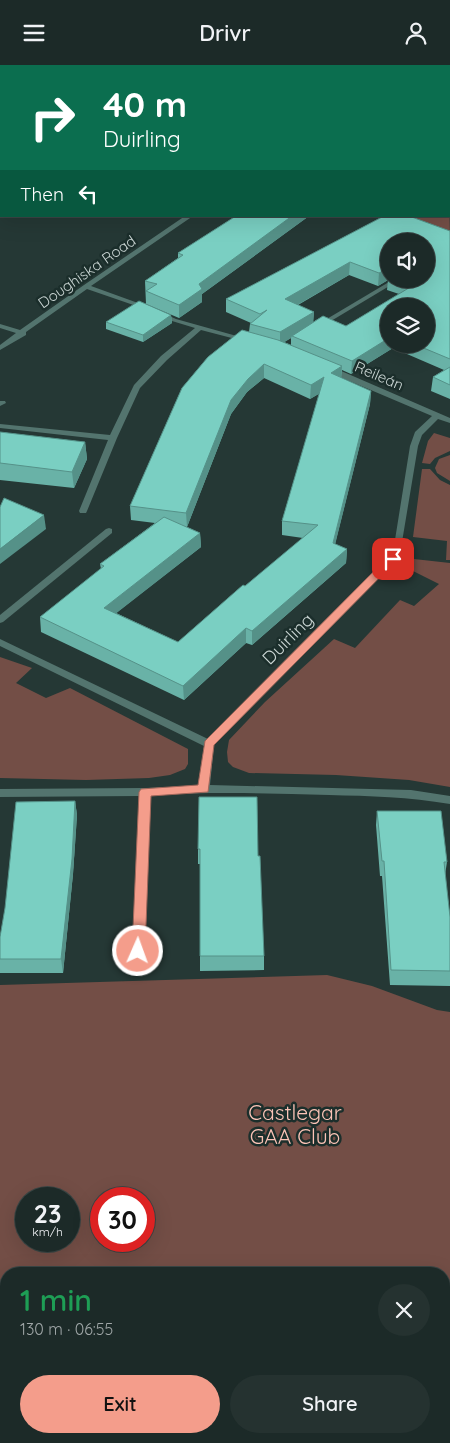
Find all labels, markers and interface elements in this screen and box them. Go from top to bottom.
icon: menu [20,19,48,47]
text: Drivr [199,19,251,47]
icon: person [402,19,430,47]
text: 40 m [103,82,187,126]
icon: right [20,85,85,150]
text: Duirling [103,125,181,153]
icon: left [74,180,102,208]
text: Then [20,182,64,206]
street label: Doughiska Road [34,231,139,312]
map controls [380,233,435,353]
button: sound [380,233,435,288]
button: layers [380,298,435,353]
street label: Reileán [352,357,407,394]
pin [372,538,414,580]
icon: arrive [379,545,407,573]
street label: Duirling [257,608,318,669]
position arrow [111,924,163,976]
park label: Castlegar GAA Club [248,1099,342,1149]
speed limit sign: 30 [90,1187,155,1252]
text: 23 [34,1198,61,1229]
text: km/h [32,1224,63,1239]
text: 1 min [20,1281,92,1319]
button: close [378,1284,430,1336]
text: 130 m · 06:55 [20,1319,113,1339]
button: Exit [20,1375,220,1433]
button: Share [230,1375,430,1433]

